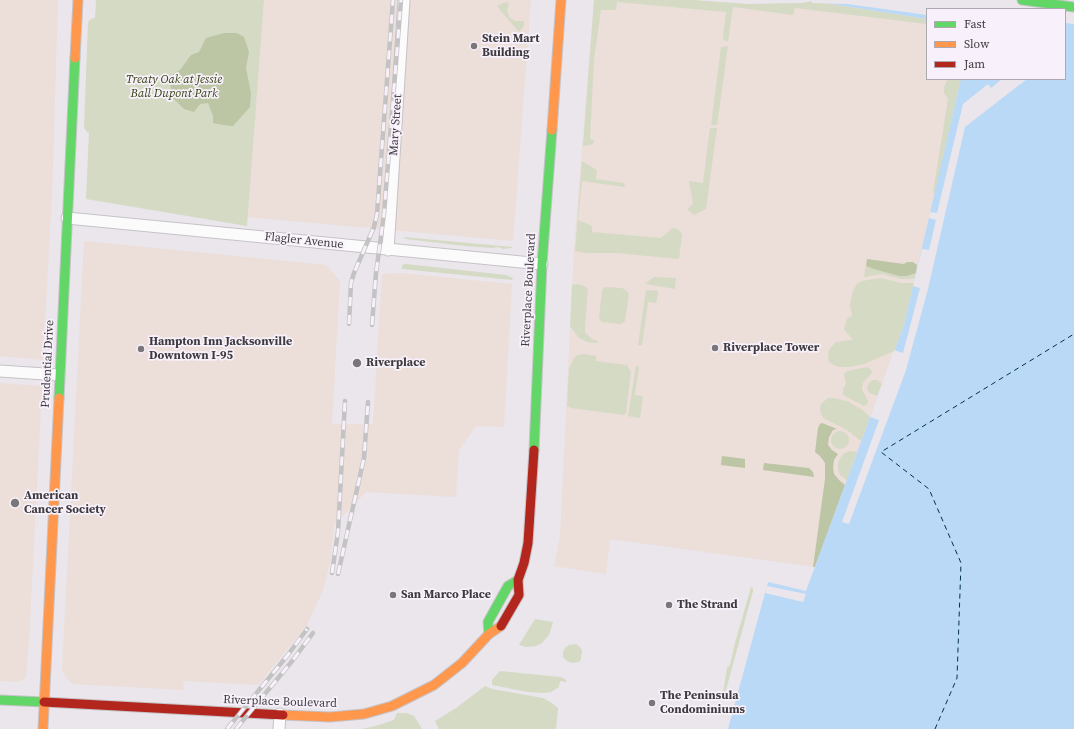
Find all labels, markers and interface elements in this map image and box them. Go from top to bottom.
legend [926,8,1066,80]
text: Fast [964,16,986,32]
place label: Stein Mart Building [482,32,539,60]
text: Slow [964,36,989,52]
marker: Stein Mart Building [469,41,479,51]
text: Jam [964,56,985,72]
park label: Treaty Oak at Jessie Ball Dupont Park [126,73,222,101]
street label: Mary Street [387,94,405,156]
street label: Flagler Avenue [264,230,344,252]
street label: Riverplace Boulevard [519,233,539,347]
street label: Prudential Drive [39,320,57,408]
place label: Hampton Inn Jacksonville Downtown I-95 [149,335,292,363]
place label: Riverplace Tower [723,341,819,355]
marker: Riverplace Tower [710,343,720,353]
marker: Hampton Inn Jacksonville Downtown I-95 [136,344,146,354]
place label: Riverplace [366,356,425,370]
marker: Riverplace [351,357,363,369]
place label: American Cancer Society [24,489,106,517]
marker: American Cancer Society [9,497,21,509]
place label: San Marco Place [401,588,491,602]
marker: San Marco Place [388,590,398,600]
place label: The Strand [677,598,738,612]
marker: The Strand [664,600,674,610]
place label: The Peninsula Condominiums [660,689,745,717]
street label: Riverplace Boulevard [223,693,337,711]
marker: The Peninsula Condominiums [647,698,657,708]

